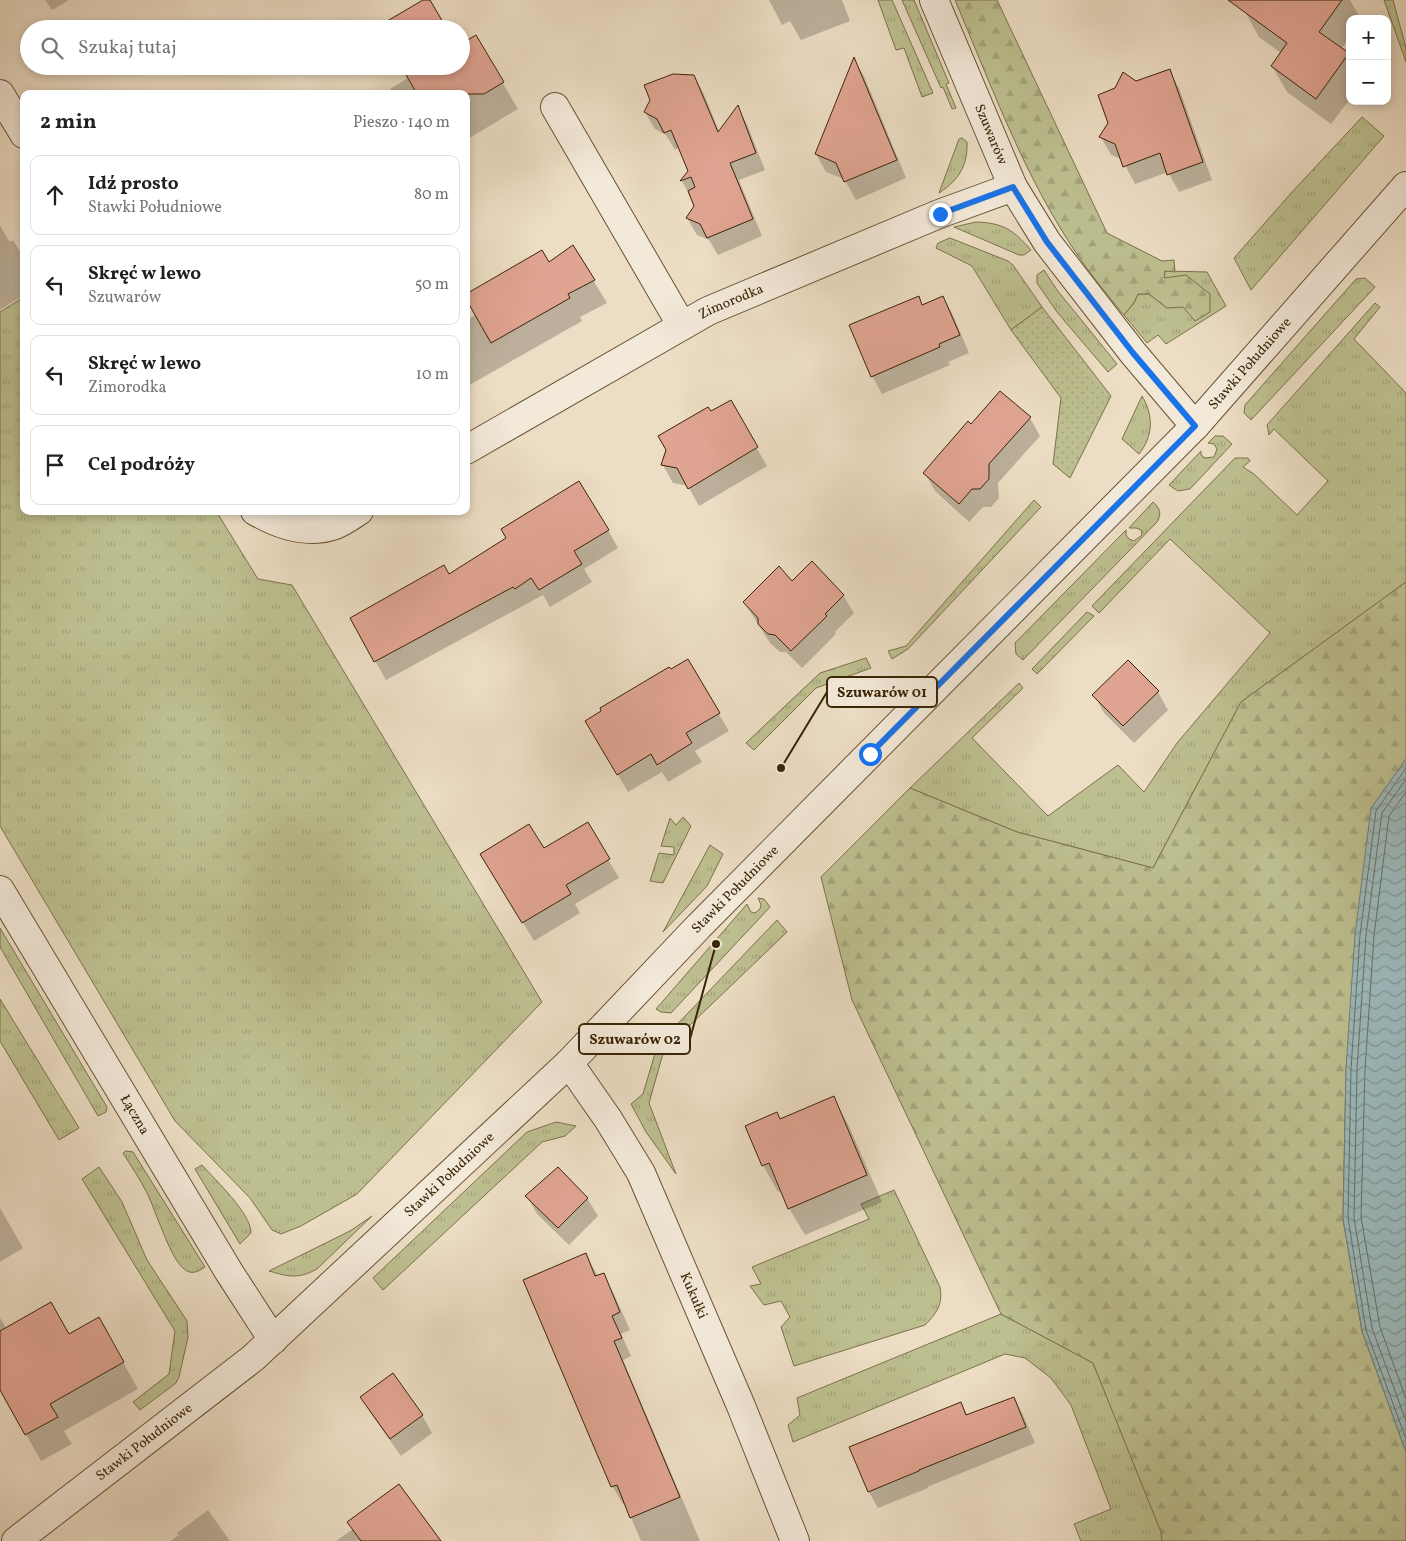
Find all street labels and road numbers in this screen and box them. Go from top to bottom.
street label: Szuwarów [970,101,1012,168]
street label: Zimorodka [695,279,766,324]
street label: Stawki Południowe [1204,313,1296,414]
street label: Stawki Południowe [687,841,783,938]
street label: Łączna [115,1091,154,1138]
street label: Stawki Południowe [400,1128,499,1222]
street label: Kukułki [675,1269,712,1322]
street label: Stawki Południowe [92,1398,197,1485]

